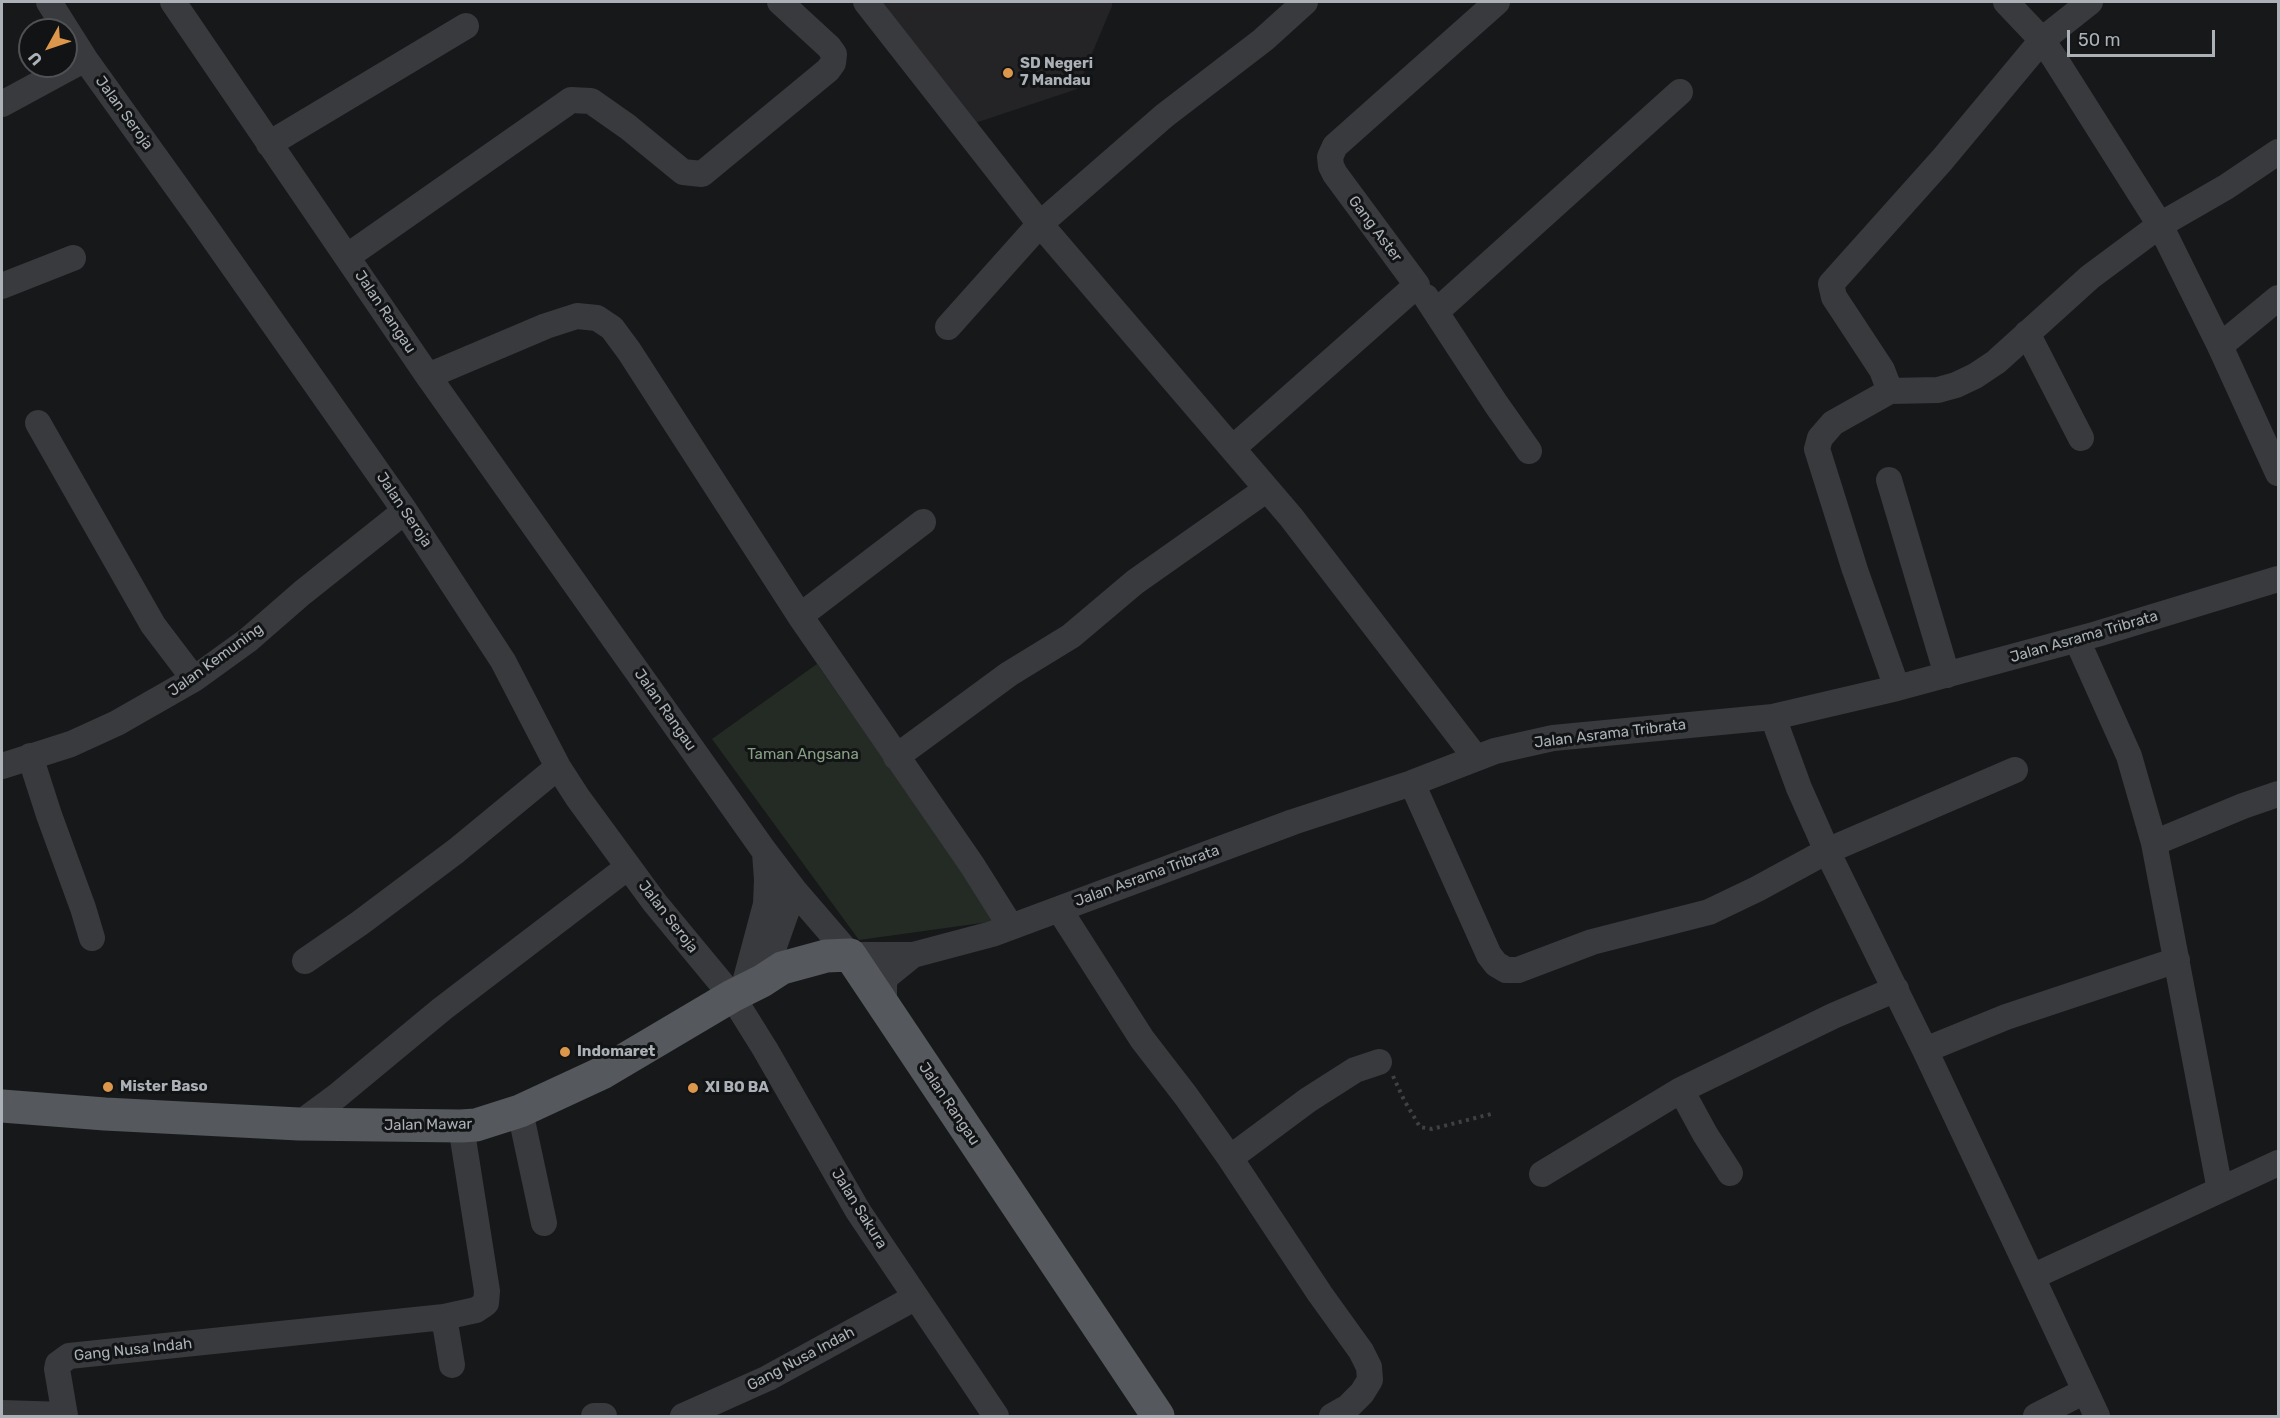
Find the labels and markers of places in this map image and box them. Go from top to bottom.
place label: SD Negeri 7 Mandau [1020,55,1093,90]
marker: SD Negeri 7 Mandau [1001,66,1015,80]
place label: Indomaret [577,1043,655,1061]
marker: Indomaret [558,1045,572,1059]
place label: Mister Baso [120,1078,208,1096]
place label: XI BO BA [705,1079,769,1097]
marker: Mister Baso [101,1080,115,1094]
marker: XI BO BA [686,1081,700,1095]

